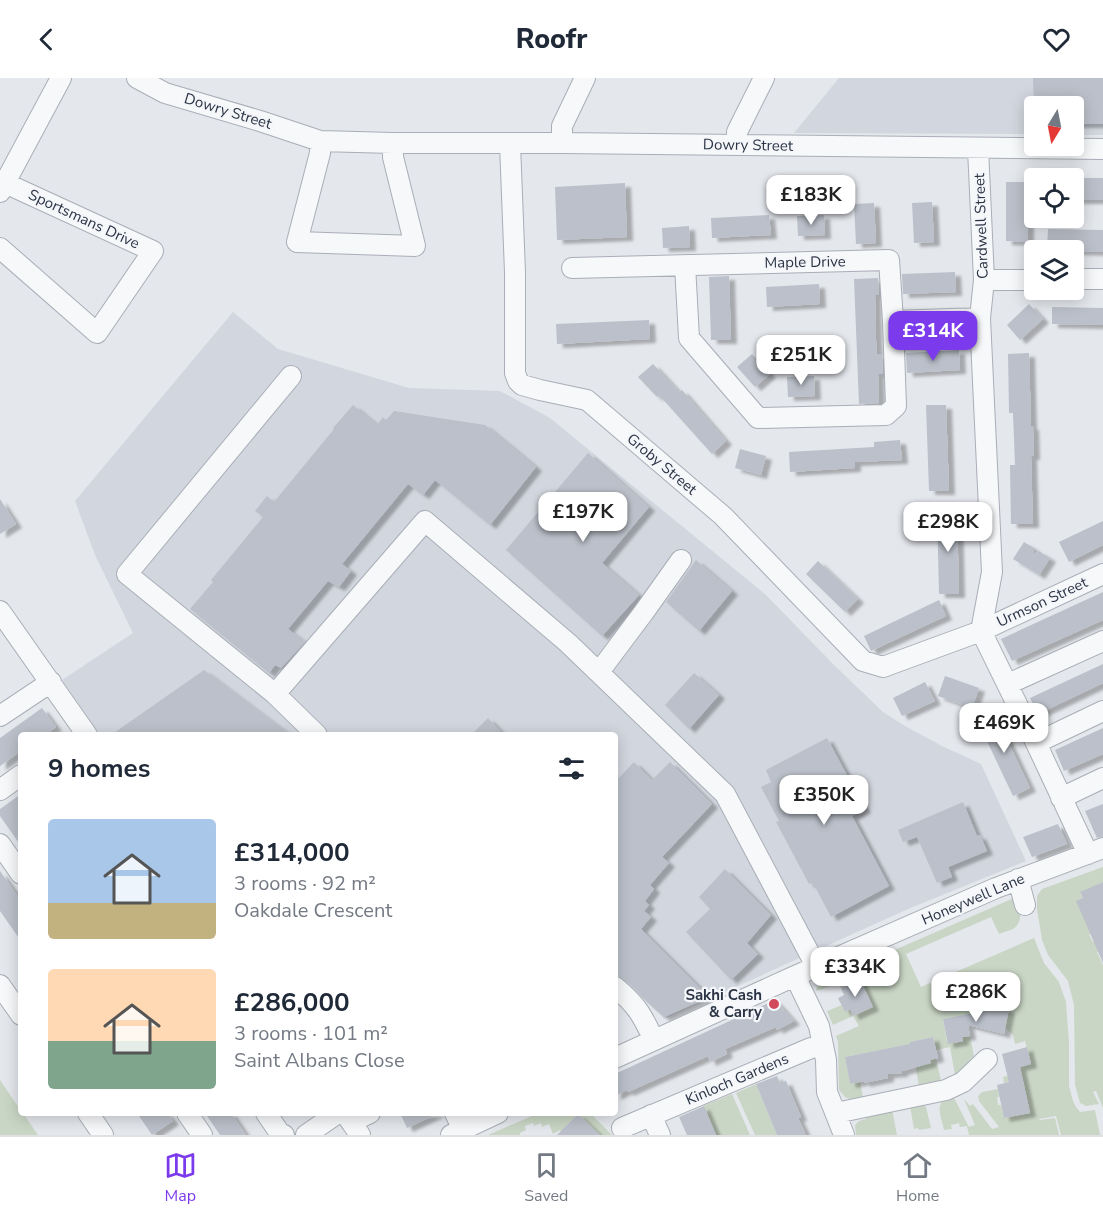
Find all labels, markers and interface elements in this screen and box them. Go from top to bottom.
text: Roofr [516,21,587,58]
icon: back [30,23,63,56]
icon: heart [1040,23,1073,56]
street label: Dowry Street [182,88,275,134]
north arrow [1024,96,1084,156]
map controls [1024,96,1084,300]
street label: Dowry Street [703,134,794,156]
button: locate [1024,168,1084,228]
street label: Cardwell Street [969,172,993,279]
pin: £183K [769,175,853,226]
text: £183K [780,181,842,208]
street label: Sportsmans Drive [25,184,143,254]
button: layers [1024,240,1084,300]
street label: Maple Drive [764,251,846,273]
pin: £314K [891,311,975,362]
text: £314K [902,317,964,344]
pin: £251K [759,335,843,386]
text: £251K [770,341,832,368]
street label: Groby Street [623,429,702,500]
pin: £197K [541,492,625,543]
text: £197K [552,498,614,525]
pin: £298K [906,502,990,553]
text: £298K [917,508,979,535]
street label: Urmson Street [993,572,1091,632]
pin: £469K [962,703,1046,754]
text: £469K [973,709,1035,736]
text: 9 homes [48,751,150,786]
icon: filters [555,752,588,785]
pin: £350K [782,775,866,826]
text: £350K [793,781,855,808]
text: £314,000 [234,835,350,870]
icon: home [96,843,168,915]
street label: Honeywell Lane [918,868,1028,930]
text: 3 rooms · 92 m² [234,870,376,897]
text: Oakdale Crescent [234,897,392,924]
pin: £334K [813,947,897,998]
text: £334K [824,953,886,980]
pin: £286K [934,972,1018,1023]
text: £286K [945,978,1007,1005]
text: £286,000 [234,985,350,1020]
place label: Sakhi Cash & Carry [685,985,762,1022]
icon: home [96,993,168,1065]
marker: Sakhi Cash & Carry [767,997,781,1011]
text: 3 rooms · 101 m² [234,1020,388,1047]
text: Saint Albans Close [234,1047,405,1074]
street label: Kinloch Gardens [682,1048,792,1110]
tab: Map [164,1149,197,1207]
tab: Saved [524,1149,568,1207]
tab: Home [896,1149,939,1207]

